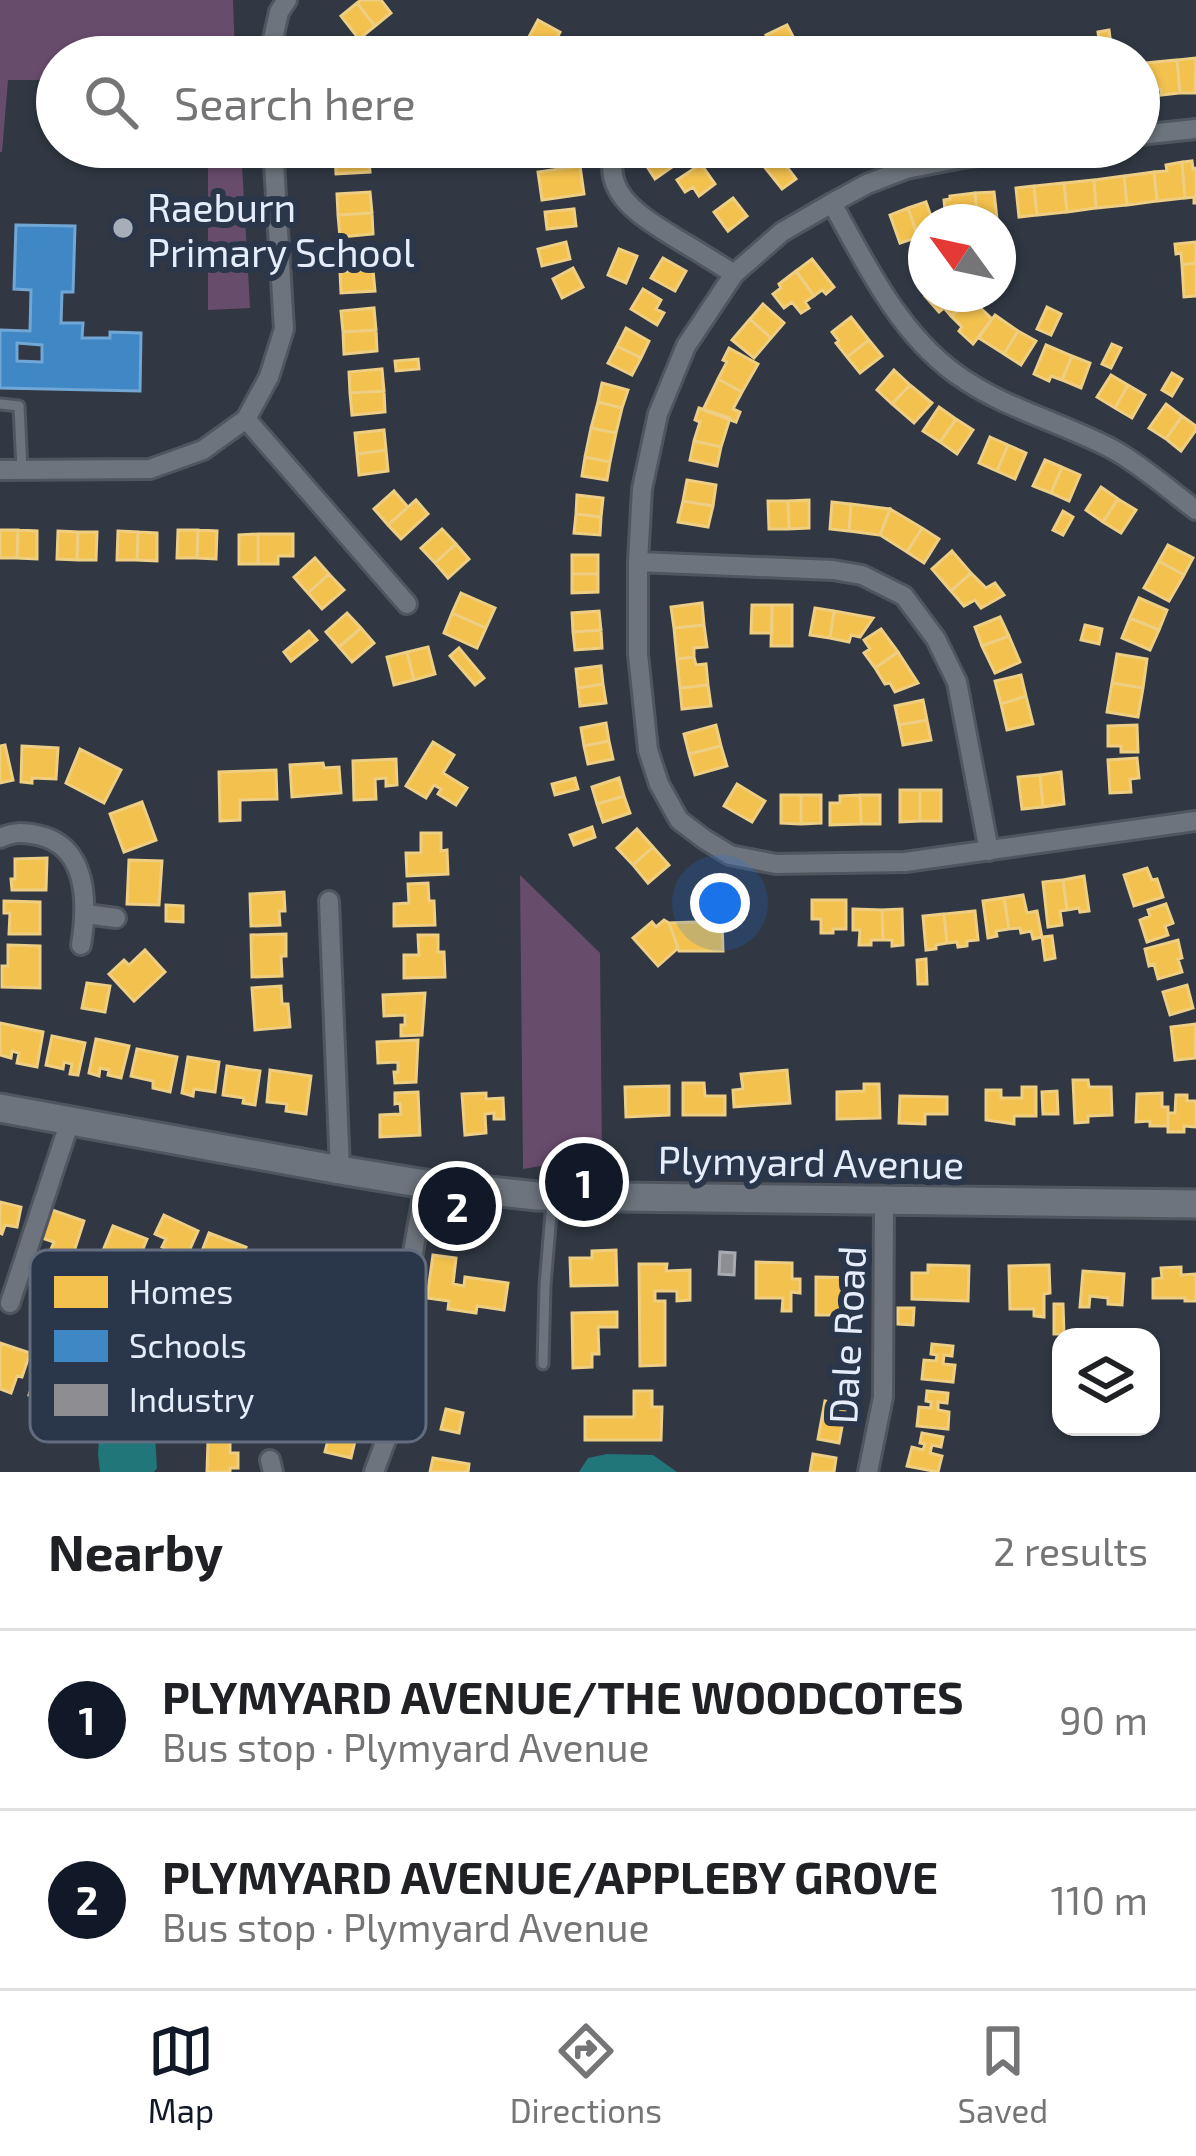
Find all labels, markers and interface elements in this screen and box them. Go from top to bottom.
search box [36,36,1160,168]
icon: search [78,69,144,135]
text: Search here [174,75,416,129]
place label: Raeburn Primary School [147,183,415,275]
north arrow [908,204,1016,312]
marker: Raeburn Primary School [110,215,136,241]
your location [690,873,750,933]
street label: Plymyard Avenue [657,1135,965,1187]
pin: 1 [545,1137,623,1227]
pin: 2 [418,1161,496,1251]
street label: Dale Road [818,1245,874,1425]
legend [30,1250,426,1442]
text: Homes [129,1271,233,1311]
text: Schools [129,1325,247,1365]
map controls [1052,1328,1160,1436]
button: layers [1052,1328,1160,1436]
text: Industry [129,1379,255,1419]
text: Nearby [48,1520,223,1581]
text: 2 results [993,1527,1148,1574]
text: PLYMYARD AVENUE/THE WOODCOTES [162,1669,964,1723]
text: 1 [79,1696,95,1743]
text: 90 m [1059,1696,1148,1743]
text: Bus stop · Plymyard Avenue [162,1723,649,1770]
text: PLYMYARD AVENUE/APPLEBY GROVE [162,1849,938,1903]
text: 2 [76,1876,98,1923]
text: 110 m [1051,1876,1148,1923]
text: Bus stop · Plymyard Avenue [162,1903,649,1950]
tab: Map [148,2018,214,2130]
tab: Directions [510,2018,662,2130]
tab: Saved [958,2018,1048,2130]

